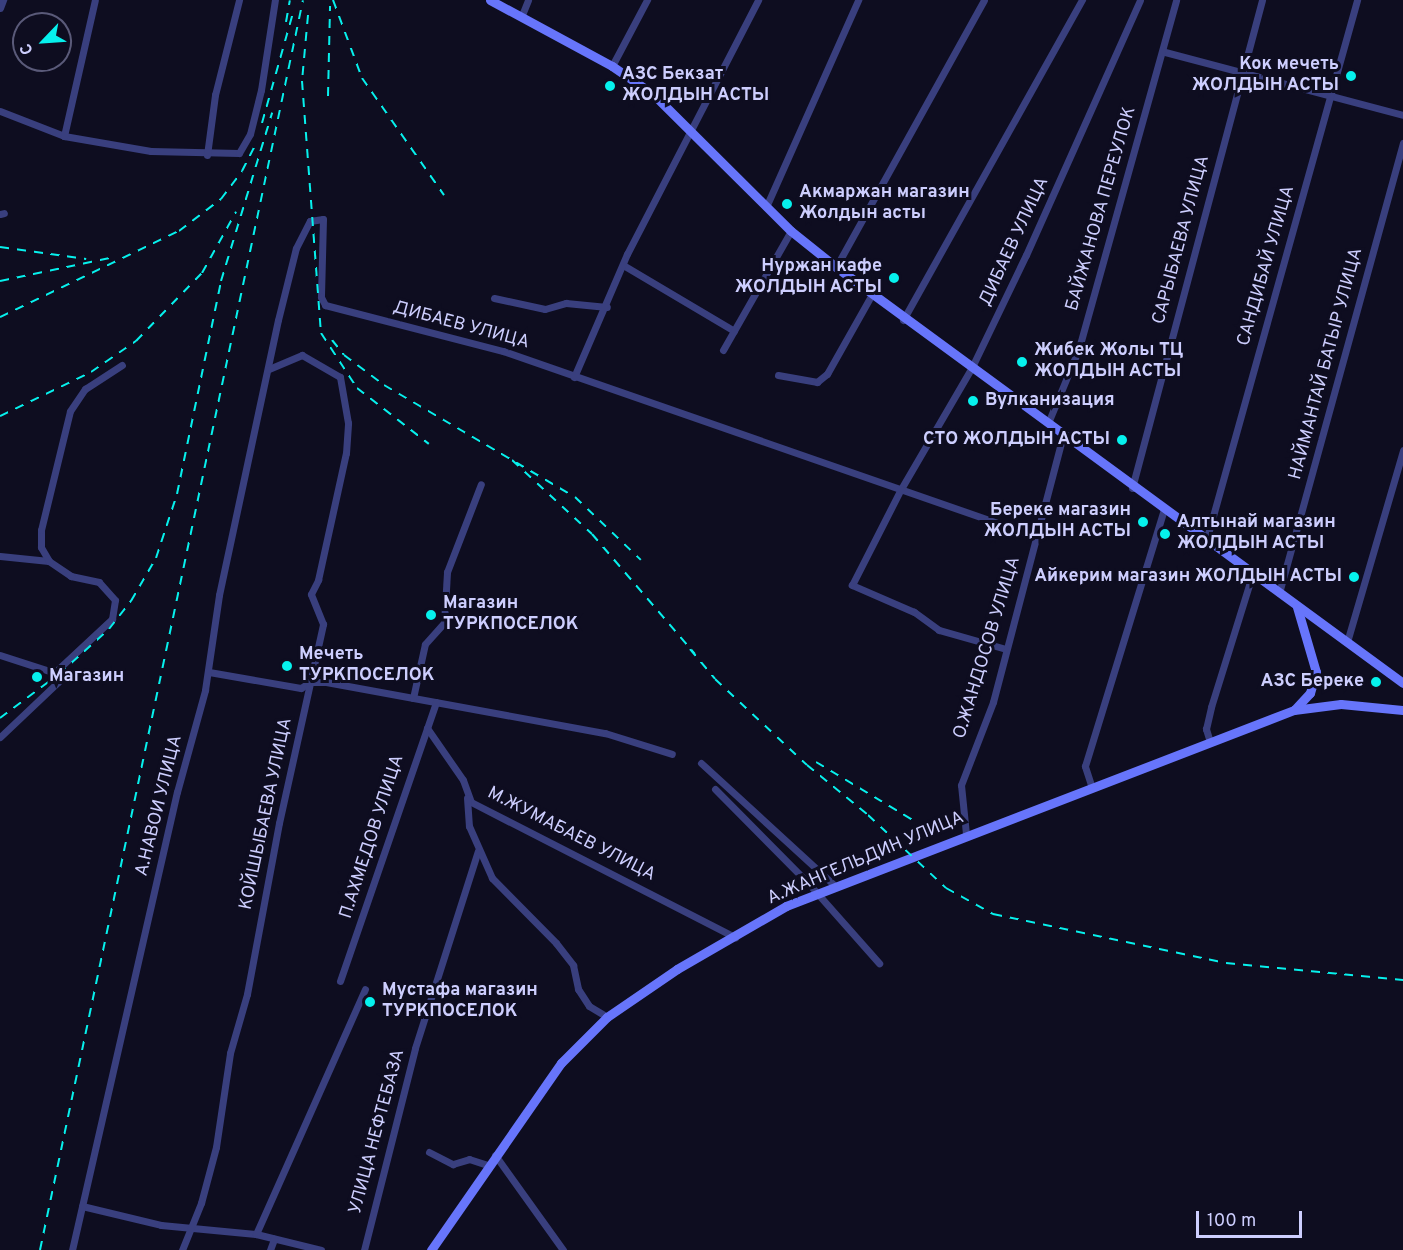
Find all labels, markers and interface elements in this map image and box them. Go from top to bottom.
north arrow [12,12,72,72]
text: С [16,40,39,58]
place label: Кок мечеть ЖОЛДЫН АСТЫ [1191,55,1339,98]
place label: АЗС Бекзат ЖОЛДЫН АСТЫ [622,65,770,107]
marker: Кок мечеть ЖОЛДЫН АСТЫ [1344,69,1358,83]
marker: АЗС Бекзат ЖОЛДЫН АСТЫ [603,79,617,93]
street label: БАЙЖАНОВА ПЕРЕУЛОК [1062,104,1142,314]
street label: САРЫБАЕВА УЛИЦА [1149,153,1215,327]
street label: ДИБАЕВ УЛИЦА [976,174,1054,310]
place label: Акмаржан магазин Жолдын асты [799,183,970,226]
street label: САНДИБАЙ УЛИЦА [1234,183,1300,349]
marker: Акмаржан магазин Жолдын асты [780,197,794,211]
street label: НАЙМАНТАЙ БАТЫР УЛИЦА [1286,246,1368,482]
place label: Нуржан кафе ЖОЛДЫН АСТЫ [734,257,882,300]
marker: Нуржан кафе ЖОЛДЫН АСТЫ [887,271,901,285]
street label: ДИБАЕВ УЛИЦА [391,297,531,355]
place label: Жибек Жолы ТЦ ЖОЛДЫН АСТЫ [1034,341,1183,384]
marker: Жибек Жолы ТЦ ЖОЛДЫН АСТЫ [1015,355,1029,369]
place label: Вулканизация [985,390,1115,412]
marker: Вулканизация [966,394,980,408]
place label: СТО ЖОЛДЫН АСТЫ [922,429,1110,451]
marker: СТО ЖОЛДЫН АСТЫ [1115,433,1129,447]
place label: Береке магазин ЖОЛДЫН АСТЫ [983,501,1131,544]
place label: Алтынай магазин ЖОЛДЫН АСТЫ [1177,513,1336,556]
marker: Береке магазин ЖОЛДЫН АСТЫ [1136,515,1150,529]
marker: Алтынай магазин ЖОЛДЫН АСТЫ [1158,527,1172,541]
street label: О.ЖАНДОСОВ УЛИЦА [950,554,1026,742]
place label: Айкерим магазин ЖОЛДЫН АСТЫ [1033,566,1342,588]
marker: Айкерим магазин ЖОЛДЫН АСТЫ [1347,570,1361,584]
place label: Магазин ТУРКПОСЕЛОК [443,594,578,636]
marker: Магазин ТУРКПОСЕЛОК [424,608,438,622]
place label: Мечеть ТУРКПОСЕЛОК [299,645,434,688]
marker: Мечеть ТУРКПОСЕЛОК [280,659,294,673]
place label: Магазин [49,666,124,688]
marker: Магазин [30,670,44,684]
place label: АЗС Береке [1261,671,1364,693]
marker: АЗС Береке [1369,675,1383,689]
street label: КОЙШЫБАЕВА УЛИЦА [236,716,298,912]
street label: А.НАВОИ УЛИЦА [132,733,188,879]
street label: П.АХМЕДОВ УЛИЦА [336,752,410,922]
street label: М.ЖУМАБАЕВ УЛИЦА [483,783,659,887]
street label: А.ЖАНГЕЛЬДИН УЛИЦА [764,808,968,910]
place label: Мустафа магазин ТУРКПОСЕЛОК [382,981,538,1024]
marker: Мустафа магазин ТУРКПОСЕЛОК [363,995,377,1009]
street label: УЛИЦА НЕФТЕБАЗА [346,1047,410,1217]
scale bar [1199,1199,1306,1237]
text: 100 m [1207,1210,1256,1233]

